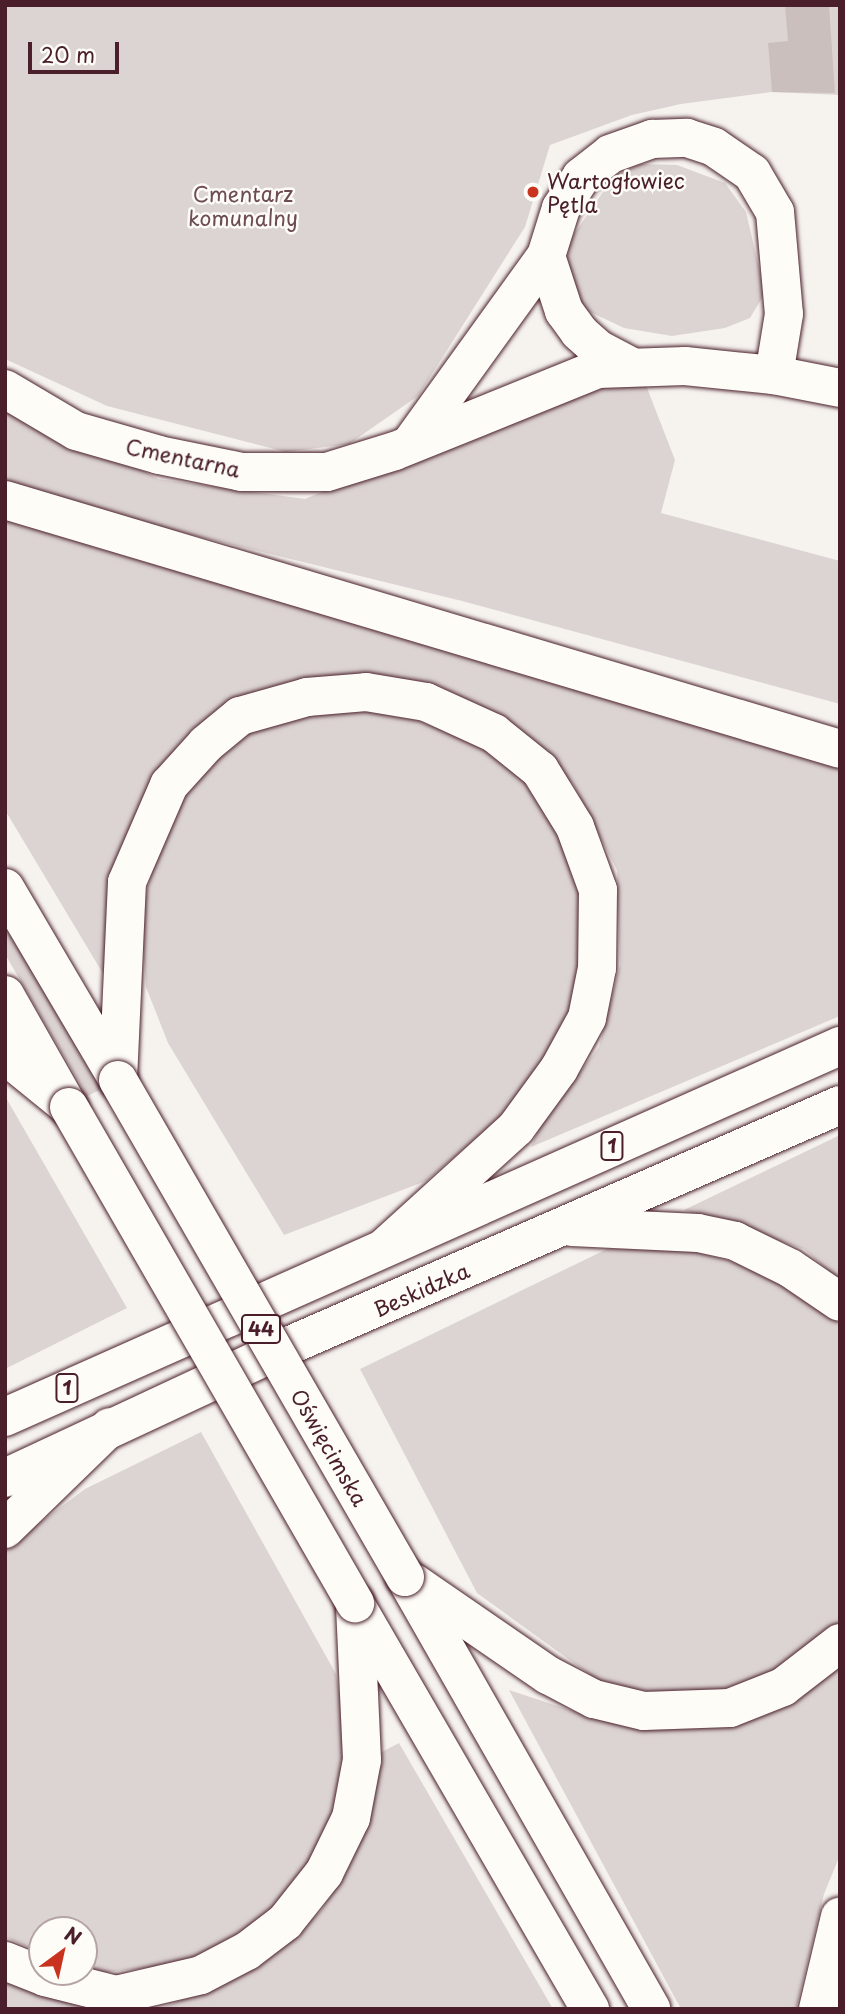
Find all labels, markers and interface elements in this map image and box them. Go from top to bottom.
scale bar [32,28,122,72]
text: 20 m [41,38,95,70]
place label: Wartogłowiec Pętla [547,167,685,217]
park label: Cmentarz komunalny [188,180,298,230]
marker: Wartogłowiec Pętla [525,184,541,200]
street label: Cmentarna [124,433,242,481]
road number: 1 [600,1130,624,1162]
street label: Beskidzka [369,1257,473,1321]
road number: 44 [240,1314,282,1344]
road number: 1 [55,1372,79,1404]
street label: Oświęcimska [286,1384,374,1510]
north arrow [28,1916,98,1986]
text: N [59,1919,87,1951]

